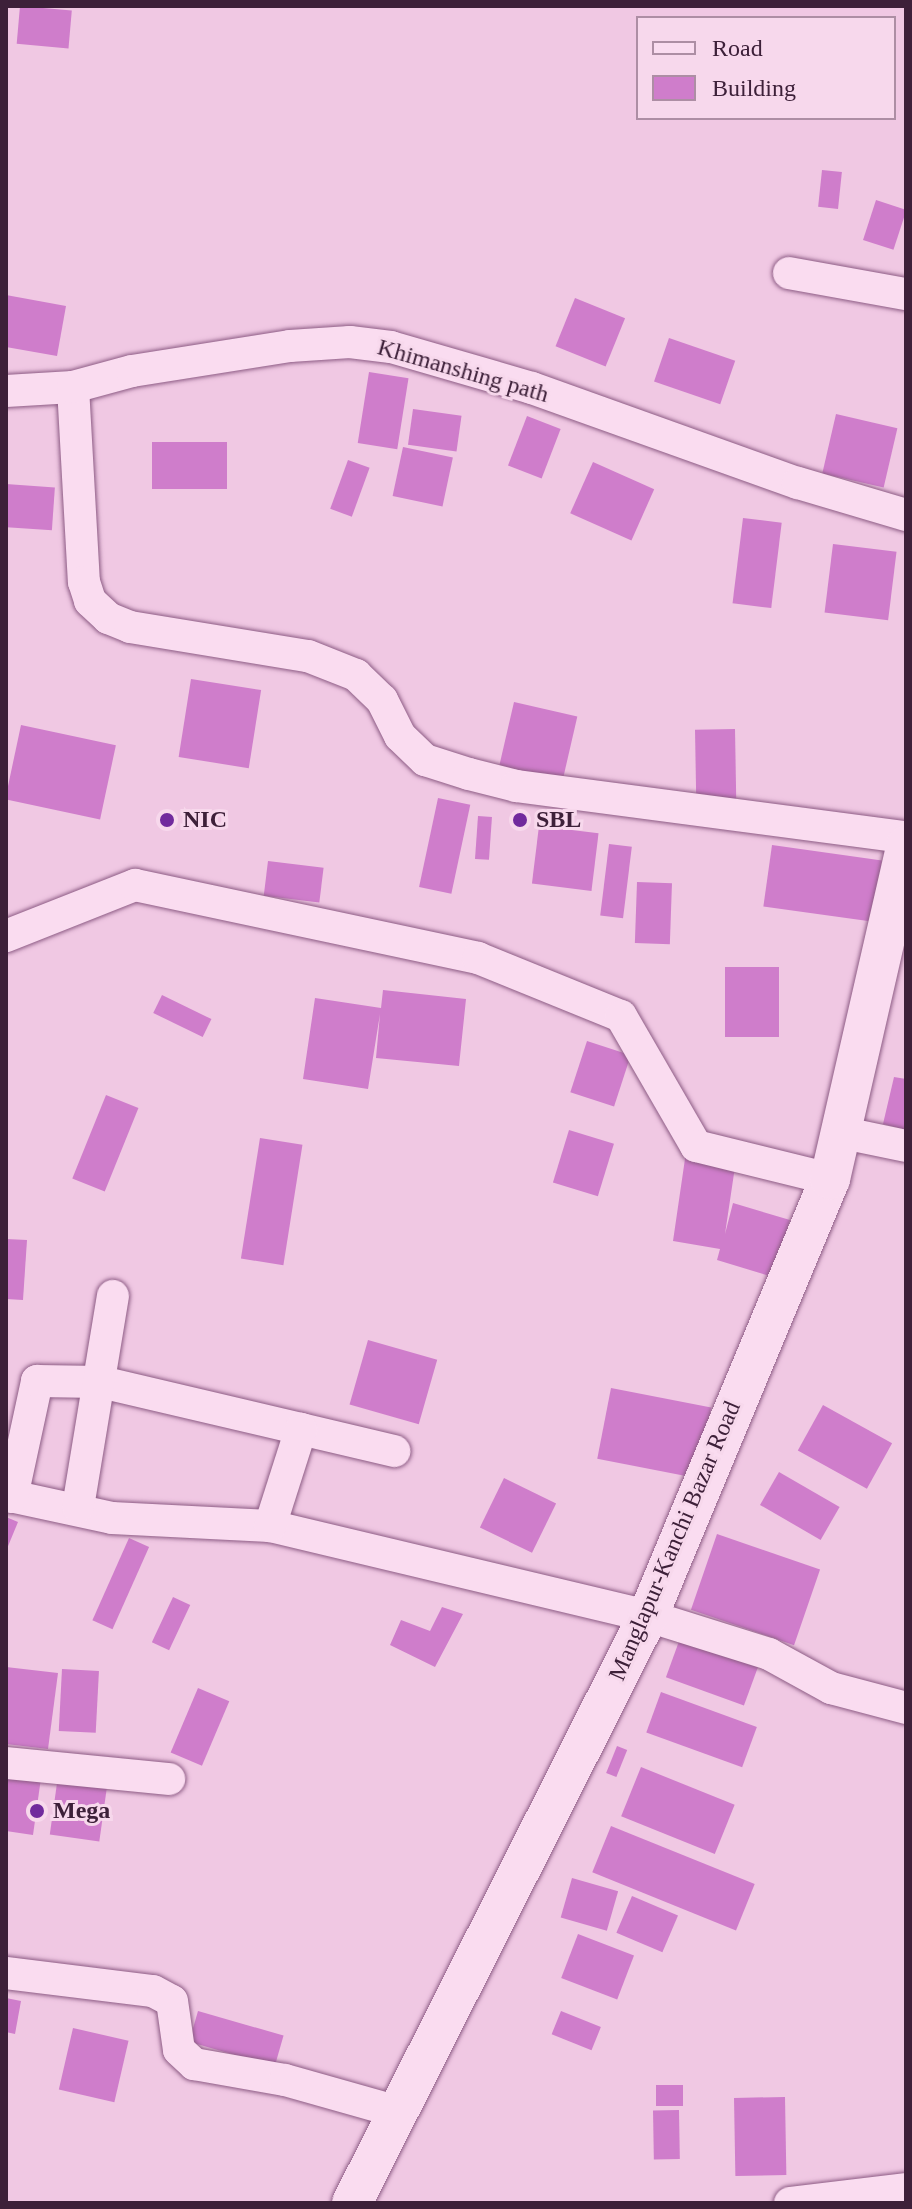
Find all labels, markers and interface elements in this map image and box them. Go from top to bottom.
legend [636,16,896,120]
text: Road [712,35,763,61]
text: Building [712,75,796,101]
street label: Khimanshing path [374,333,552,409]
place label: NIC [183,806,227,834]
place label: SBL [536,806,581,834]
marker: NIC [158,811,176,829]
marker: SBL [511,811,529,829]
street label: Manglapur-Kanchi Bazar Road [603,1397,747,1685]
place label: Mega [53,1797,110,1825]
marker: Mega [28,1802,46,1820]

